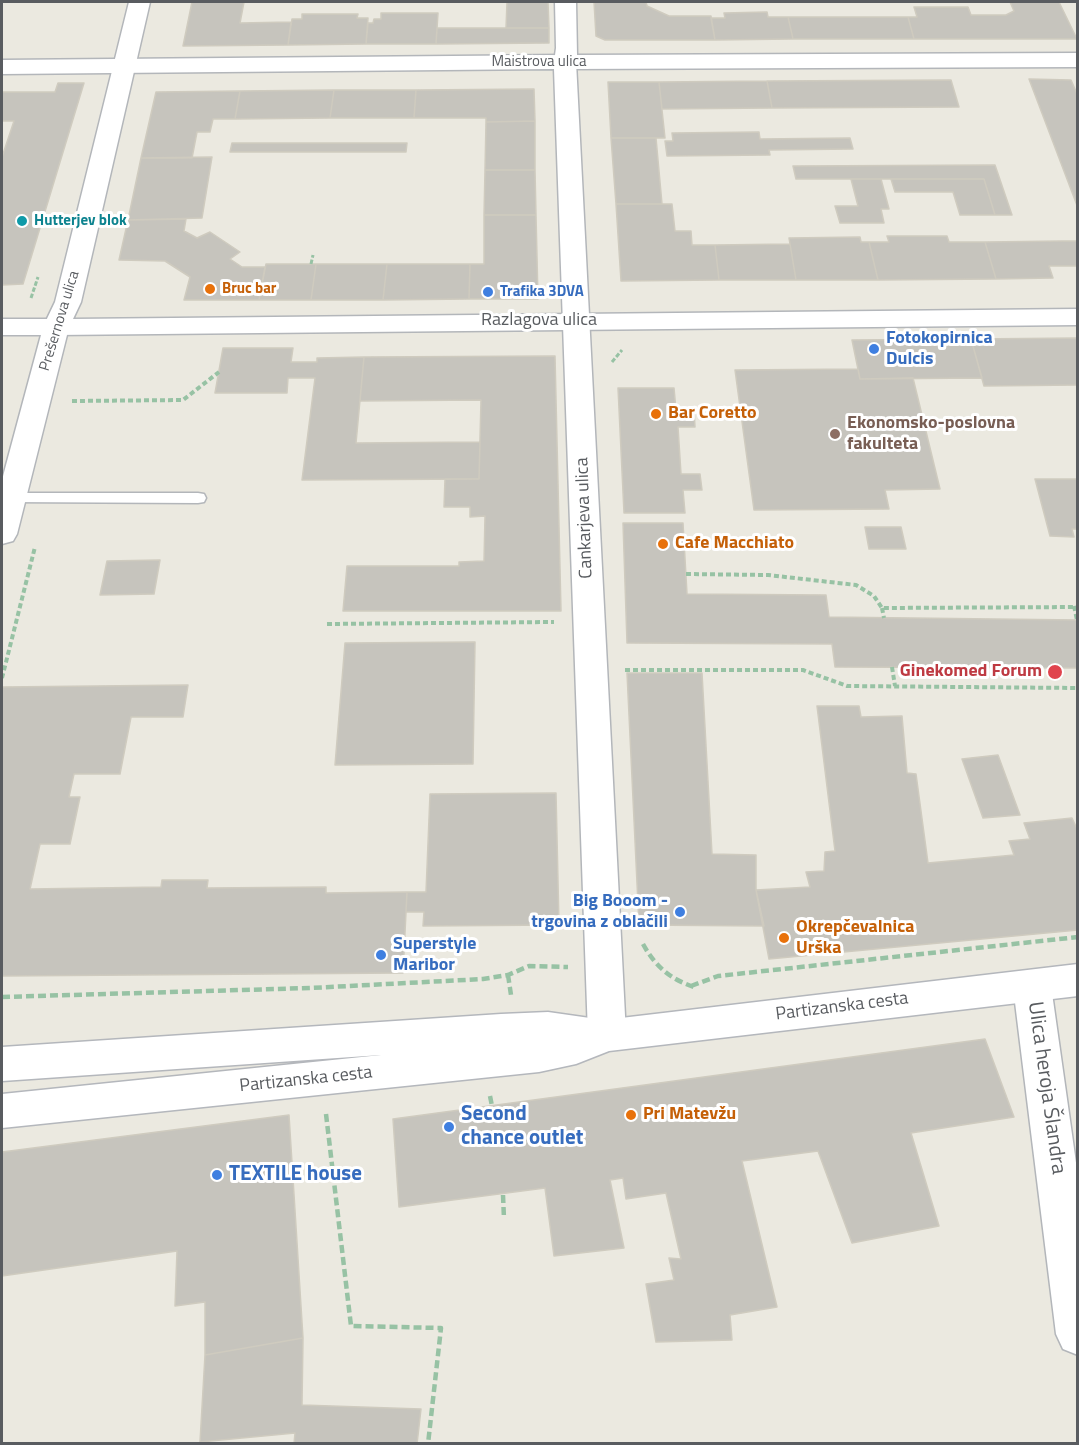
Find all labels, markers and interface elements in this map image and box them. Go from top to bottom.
street label: Maistrova ulica [491,53,587,71]
place label: Hutterjev blok [34,212,127,230]
marker: Hutterjev blok [15,214,29,228]
street label: Prešernova ulica [36,269,84,373]
place label: Bruc bar [222,280,276,298]
marker: Bruc bar [203,282,217,296]
place label: Trafika 3DVA [500,283,584,301]
marker: Trafika 3DVA [481,285,495,299]
street label: Razlagova ulica [481,310,597,332]
place label: Fotokopirnica Dulcis [886,328,993,370]
marker: Fotokopirnica Dulcis [867,342,881,356]
place label: Bar Coretto [668,403,757,425]
marker: Bar Coretto [649,407,663,421]
place label: Ekonomsko-poslovna fakulteta [847,413,1015,456]
marker: Ekonomsko-poslovna fakulteta [828,427,842,441]
street label: Cankarjeva ulica [572,457,598,579]
place label: Cafe Macchiato [675,533,794,555]
marker: Cafe Macchiato [656,537,670,551]
place label: Ginekomed Forum [900,661,1042,683]
marker: Ginekomed Forum [1046,663,1064,681]
place label: Big Booom - trgovina z oblačili [531,891,668,934]
marker: Big Booom - trgovina z oblačili [673,905,687,919]
place label: Okrepčevalnica Urška [796,917,914,960]
marker: Okrepčevalnica Urška [777,931,791,945]
place label: Superstyle Maribor [393,934,477,976]
marker: Superstyle Maribor [374,948,388,962]
street label: Partizanska cesta [774,988,910,1026]
street label: Ulica heroja Šlandra [1021,1000,1071,1176]
street label: Partizanska cesta [239,1062,373,1098]
place label: Second chance outlet [461,1102,583,1152]
place label: Pri Matevžu [643,1104,736,1126]
marker: Pri Matevžu [624,1108,638,1122]
marker: Second chance outlet [442,1120,456,1134]
place label: TEXTILE house [229,1162,362,1188]
marker: TEXTILE house [210,1168,224,1182]

